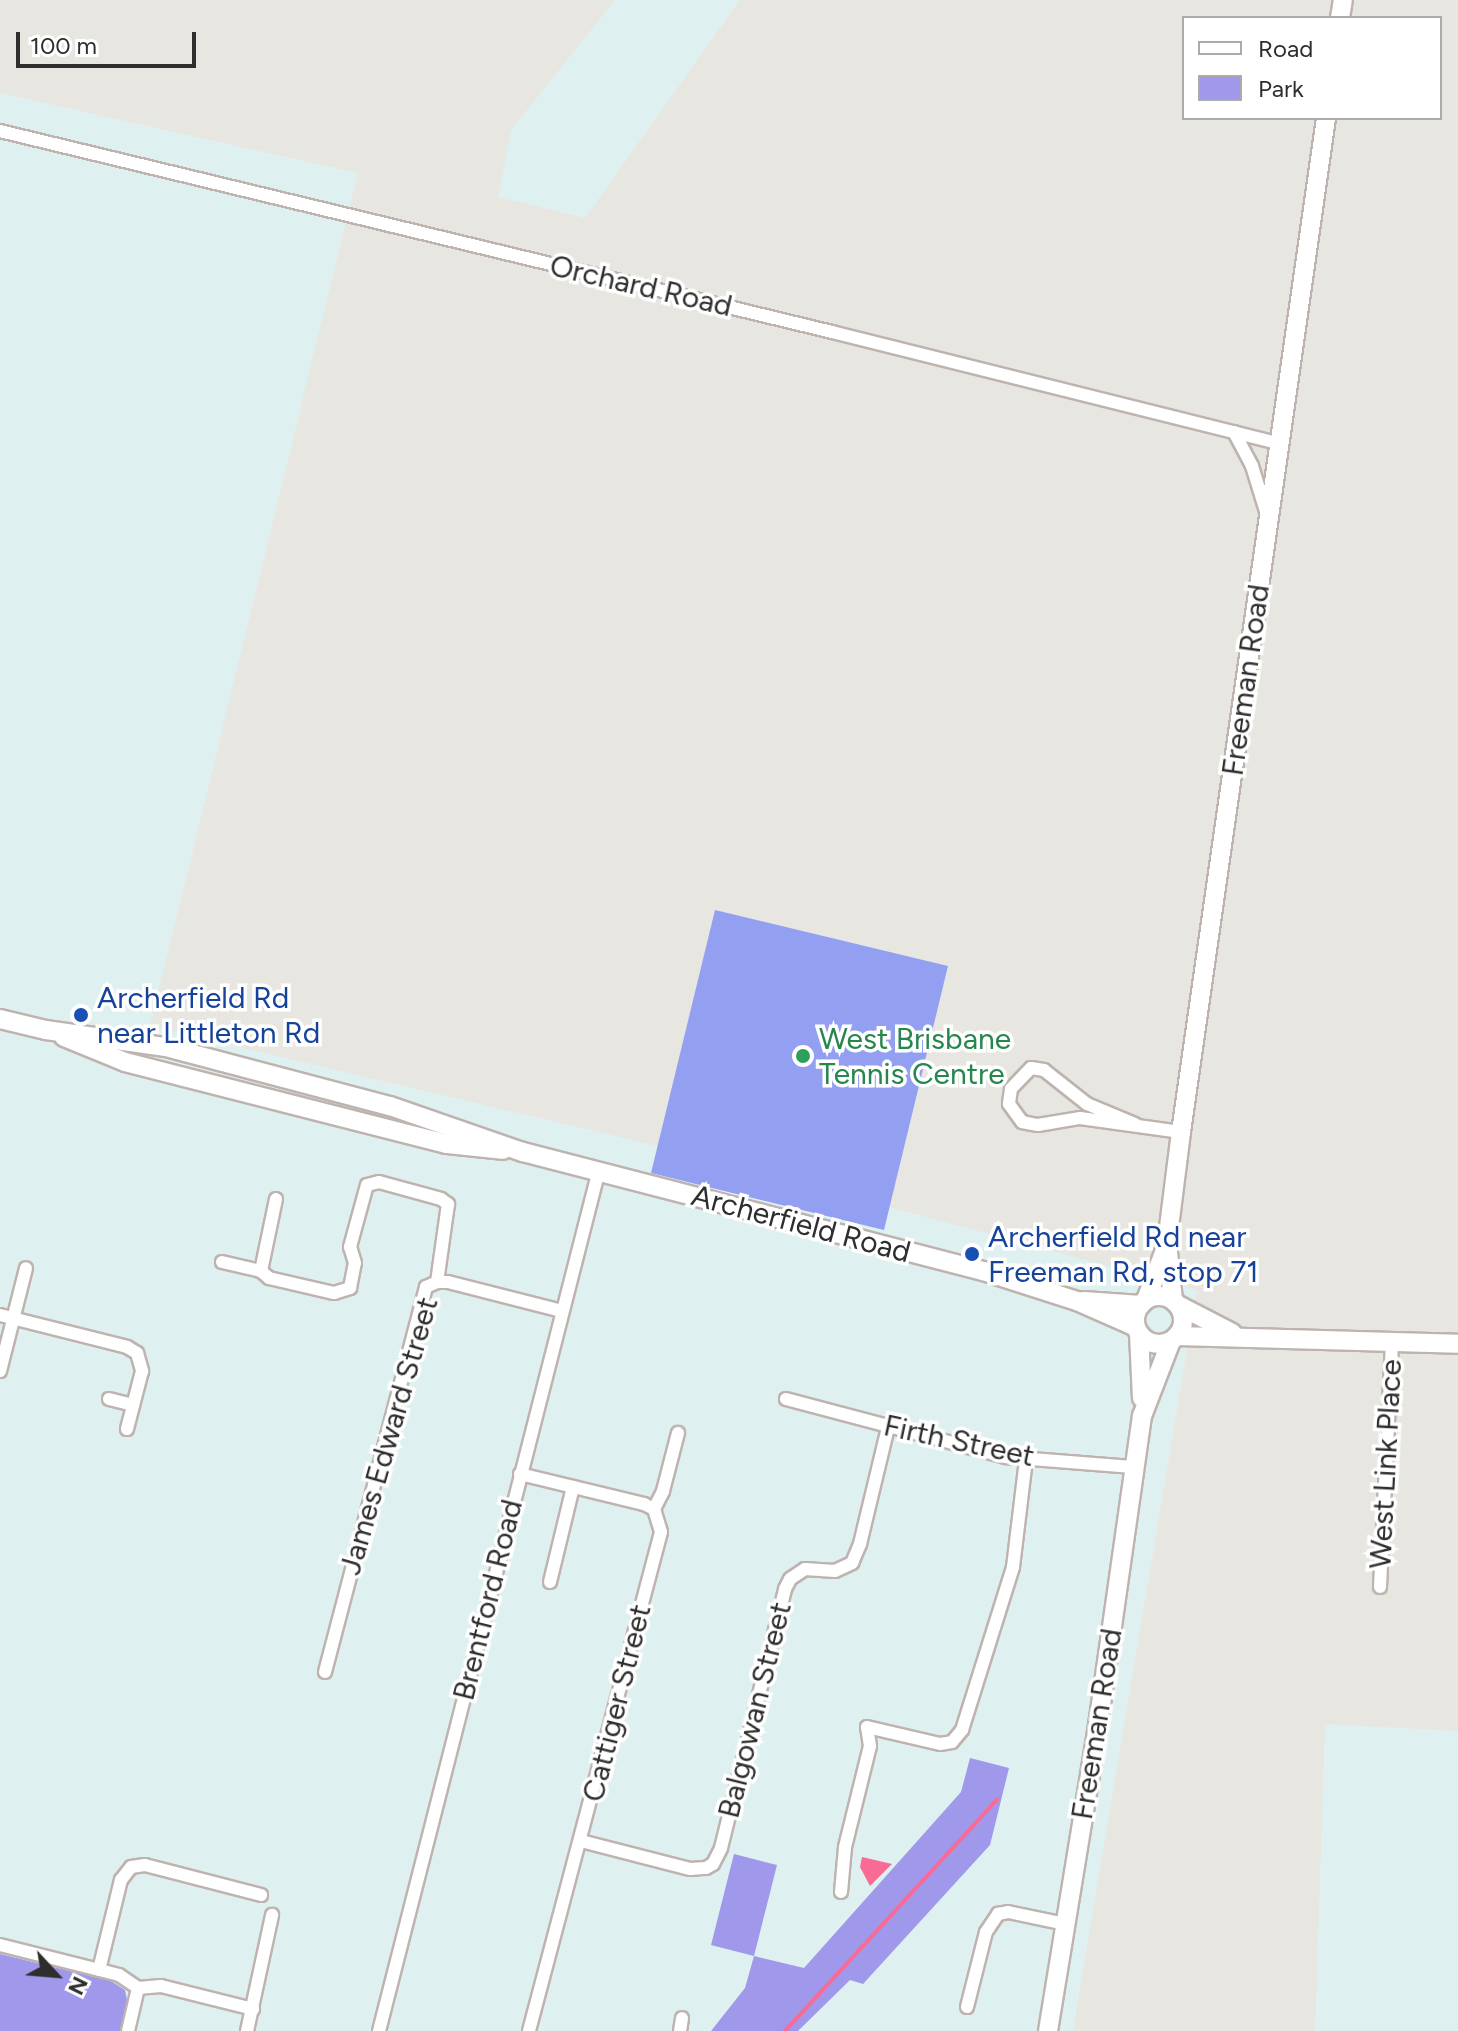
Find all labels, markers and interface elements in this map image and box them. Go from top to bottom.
scale bar [20,16,200,66]
legend [1182,16,1442,120]
text: 100 m [30,31,97,60]
text: Road [1258,34,1313,63]
text: Park [1258,74,1304,103]
street label: Orchard Road [546,248,736,324]
street label: Freeman Road [1215,582,1277,778]
place label: Archerfield Rd near Littleton Rd [97,980,320,1050]
marker: Archerfield Rd near Littleton Rd [72,1006,90,1024]
place label: West Brisbane Tennis Centre [819,1021,1011,1092]
marker: West Brisbane Tennis Centre [794,1047,812,1065]
street label: Archerfield Road [688,1177,914,1271]
place label: Archerfield Rd near Freeman Rd, stop 71 [988,1219,1259,1290]
marker: Archerfield Rd near Freeman Rd, stop 71 [963,1245,981,1263]
street label: James Edward Street [332,1293,446,1579]
street label: West Link Place [1363,1358,1409,1570]
street label: Firth Street [880,1408,1038,1474]
street label: Brentford Road [446,1496,530,1704]
street label: Balgowan Street [711,1598,799,1822]
street label: Cattiger Street [575,1601,659,1805]
street label: Freeman Road [1064,1626,1130,1822]
north arrow [16,1935,96,2015]
text: N [62,1972,94,1999]

